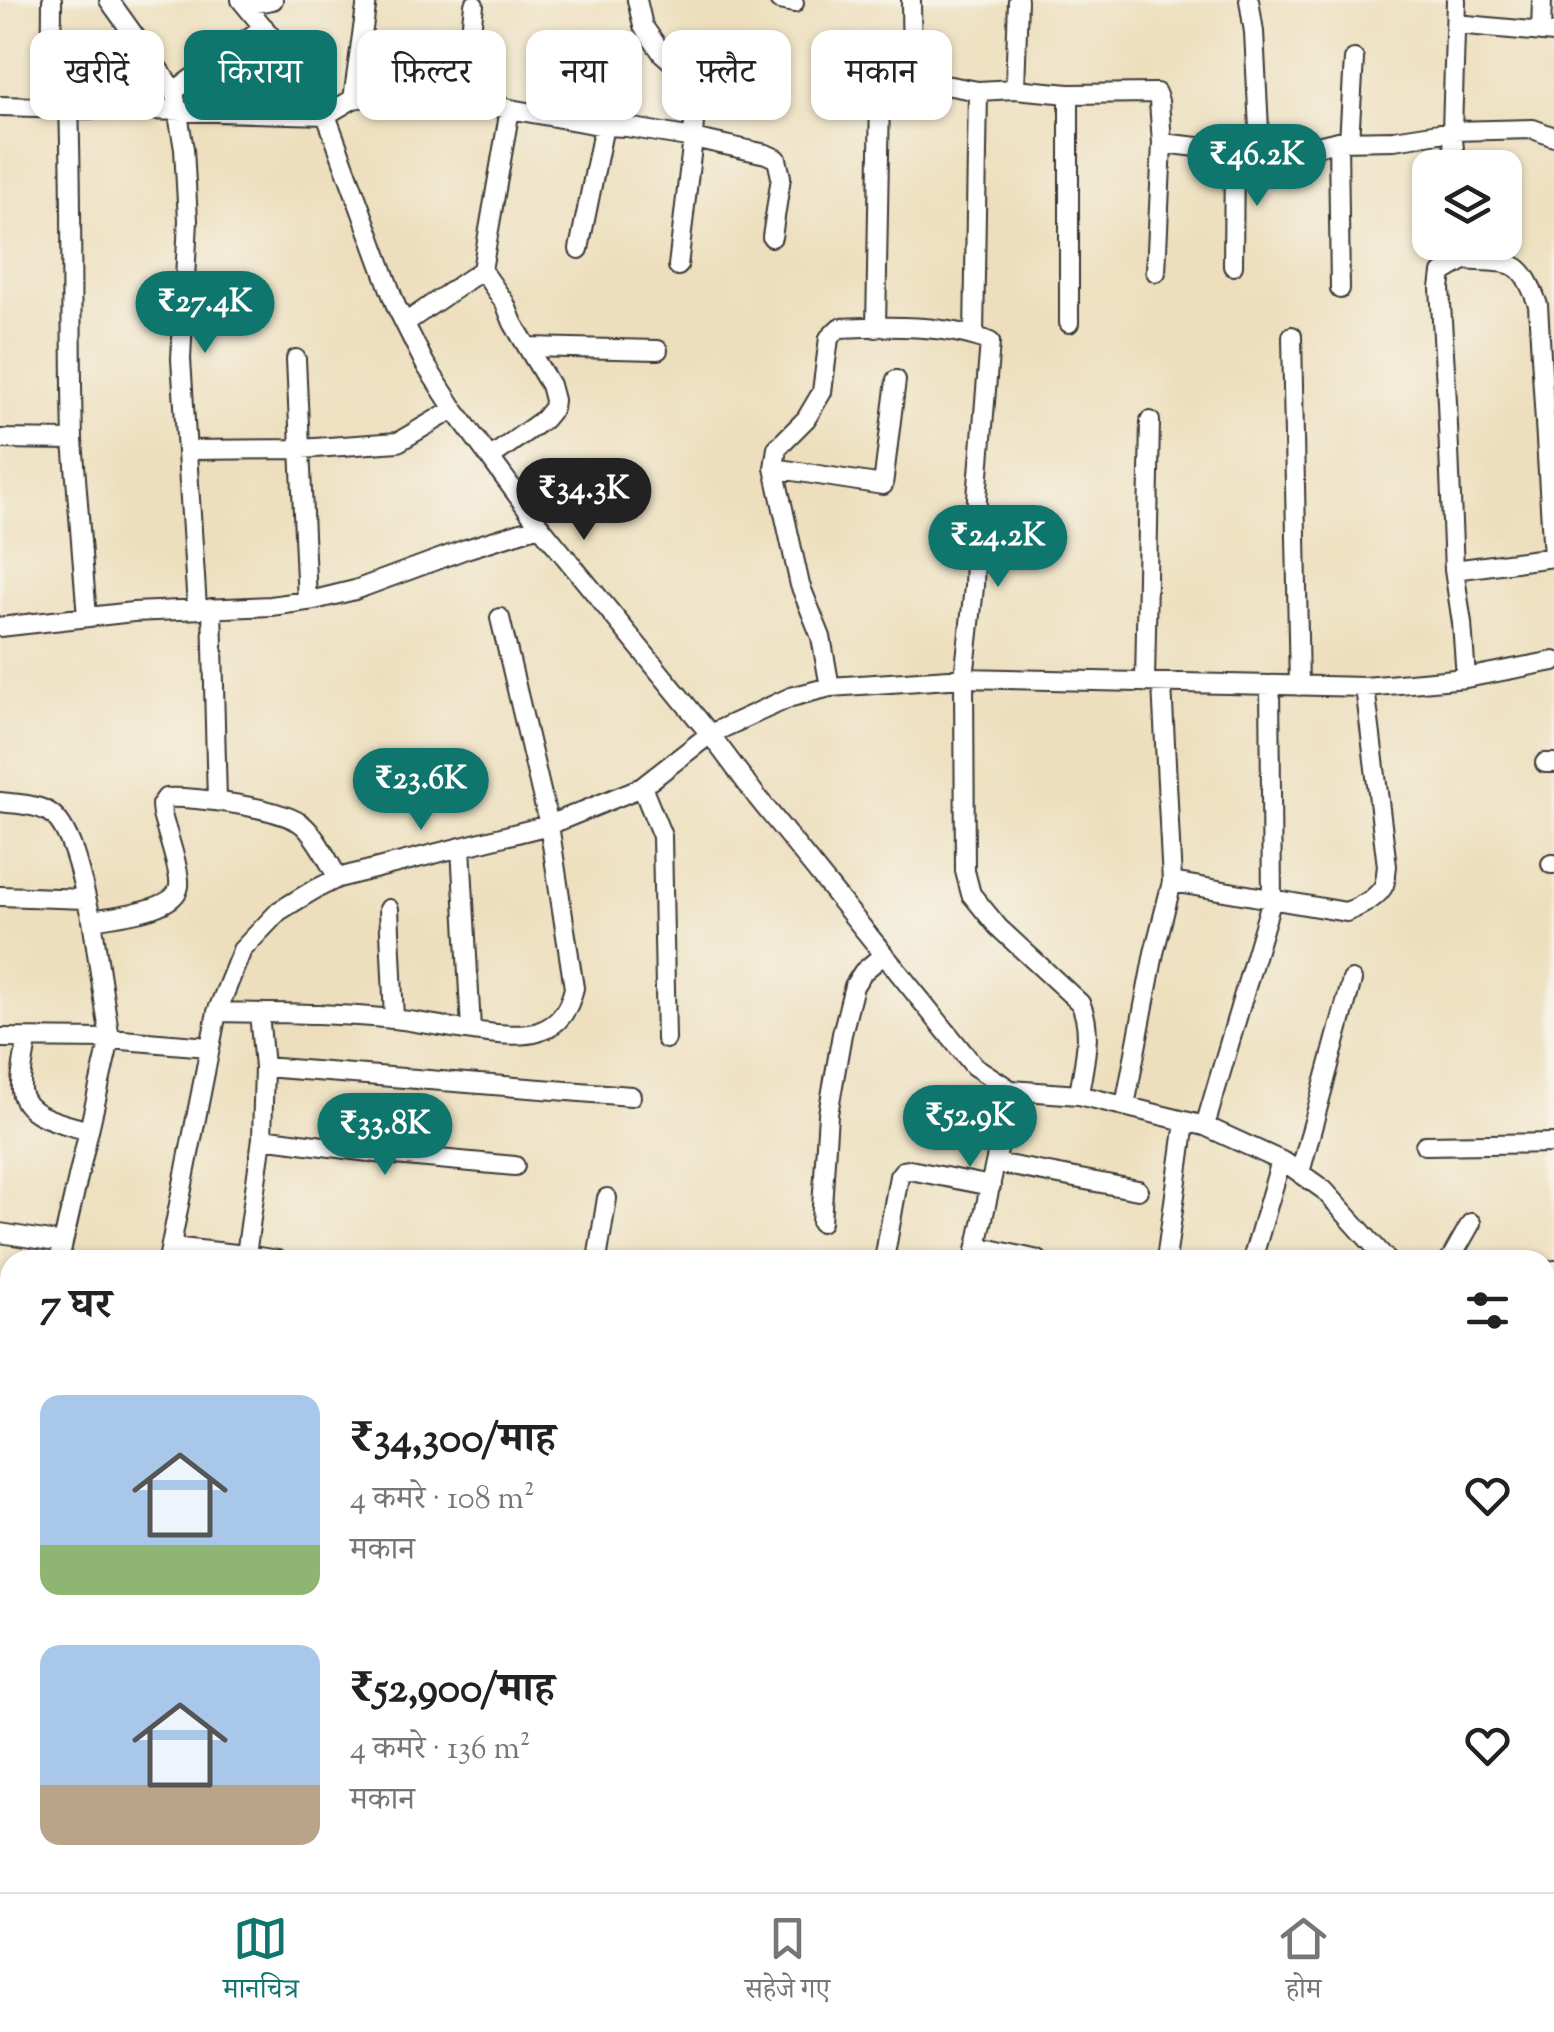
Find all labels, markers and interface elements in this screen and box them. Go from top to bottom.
chip: खरीदें [30,30,164,120]
chip: किराया [184,30,337,120]
chip: फ़िल्टर [357,30,506,120]
chip: नया [526,30,642,120]
chip: फ़्लैट [662,30,791,120]
chip: मकान [811,30,952,120]
pin: ₹46.2K [1176,124,1338,209]
text: ₹46.2K [1209,133,1305,179]
map controls [1412,150,1522,260]
button: layers [1412,150,1522,260]
pin: ₹27.4K [124,271,286,356]
text: ₹27.4K [158,280,252,326]
pin: ₹34.3K [503,458,665,543]
text: ₹34.3K [538,467,630,513]
pin: ₹24.2K [917,505,1079,590]
text: ₹24.2K [950,514,1046,560]
pin: ₹23.6K [340,748,502,833]
text: ₹23.6K [375,757,467,803]
pin: ₹52.9K [889,1085,1051,1170]
pin: ₹33.8K [304,1093,466,1178]
text: ₹52.9K [925,1094,1015,1140]
text: ₹33.8K [339,1102,431,1148]
text: 7 घर [40,1277,112,1337]
icon: filters [1460,1283,1515,1338]
text: ₹34,300/माह [350,1411,556,1471]
icon: home [120,1435,240,1555]
icon: heart [1460,1468,1515,1523]
text: 4 कमरे · 108 m² [350,1477,535,1523]
text: मकान [350,1528,415,1574]
text: ₹52,900/माह [350,1661,554,1721]
icon: home [120,1685,240,1805]
icon: heart [1460,1718,1515,1773]
text: 4 कमरे · 136 m² [350,1727,531,1773]
text: मकान [350,1778,415,1824]
tab: मानचित्र [223,1911,299,2016]
tab: सहेजे गए [745,1911,830,2016]
tab: होम [1276,1911,1331,2016]

